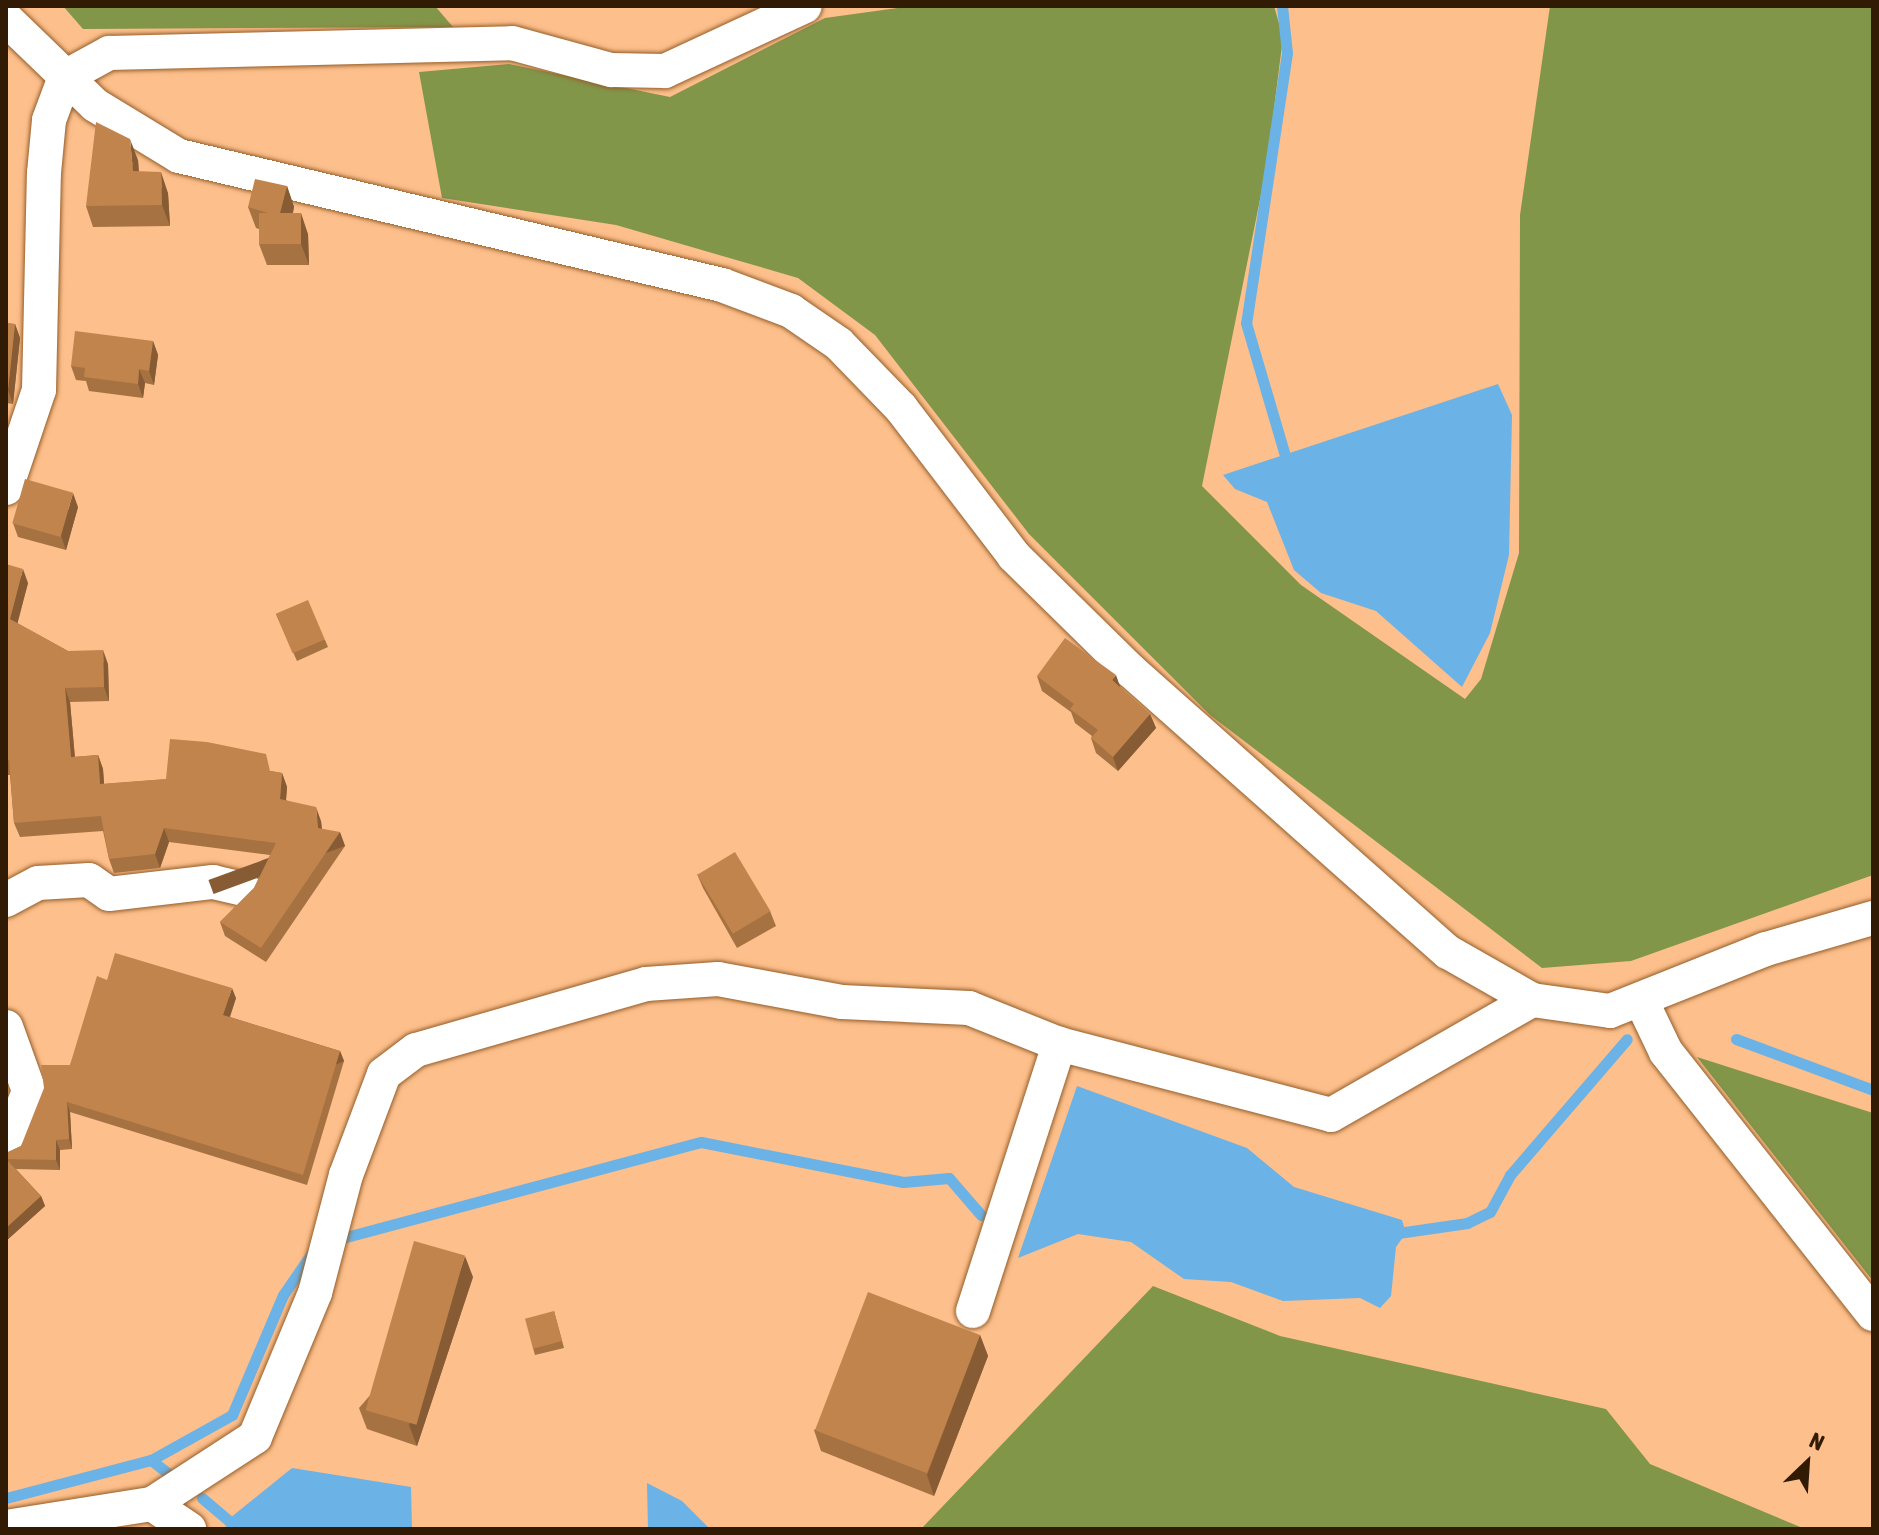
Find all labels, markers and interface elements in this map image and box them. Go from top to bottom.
north arrow [1767,1423,1847,1503]
text: N [1806,1427,1829,1456]

